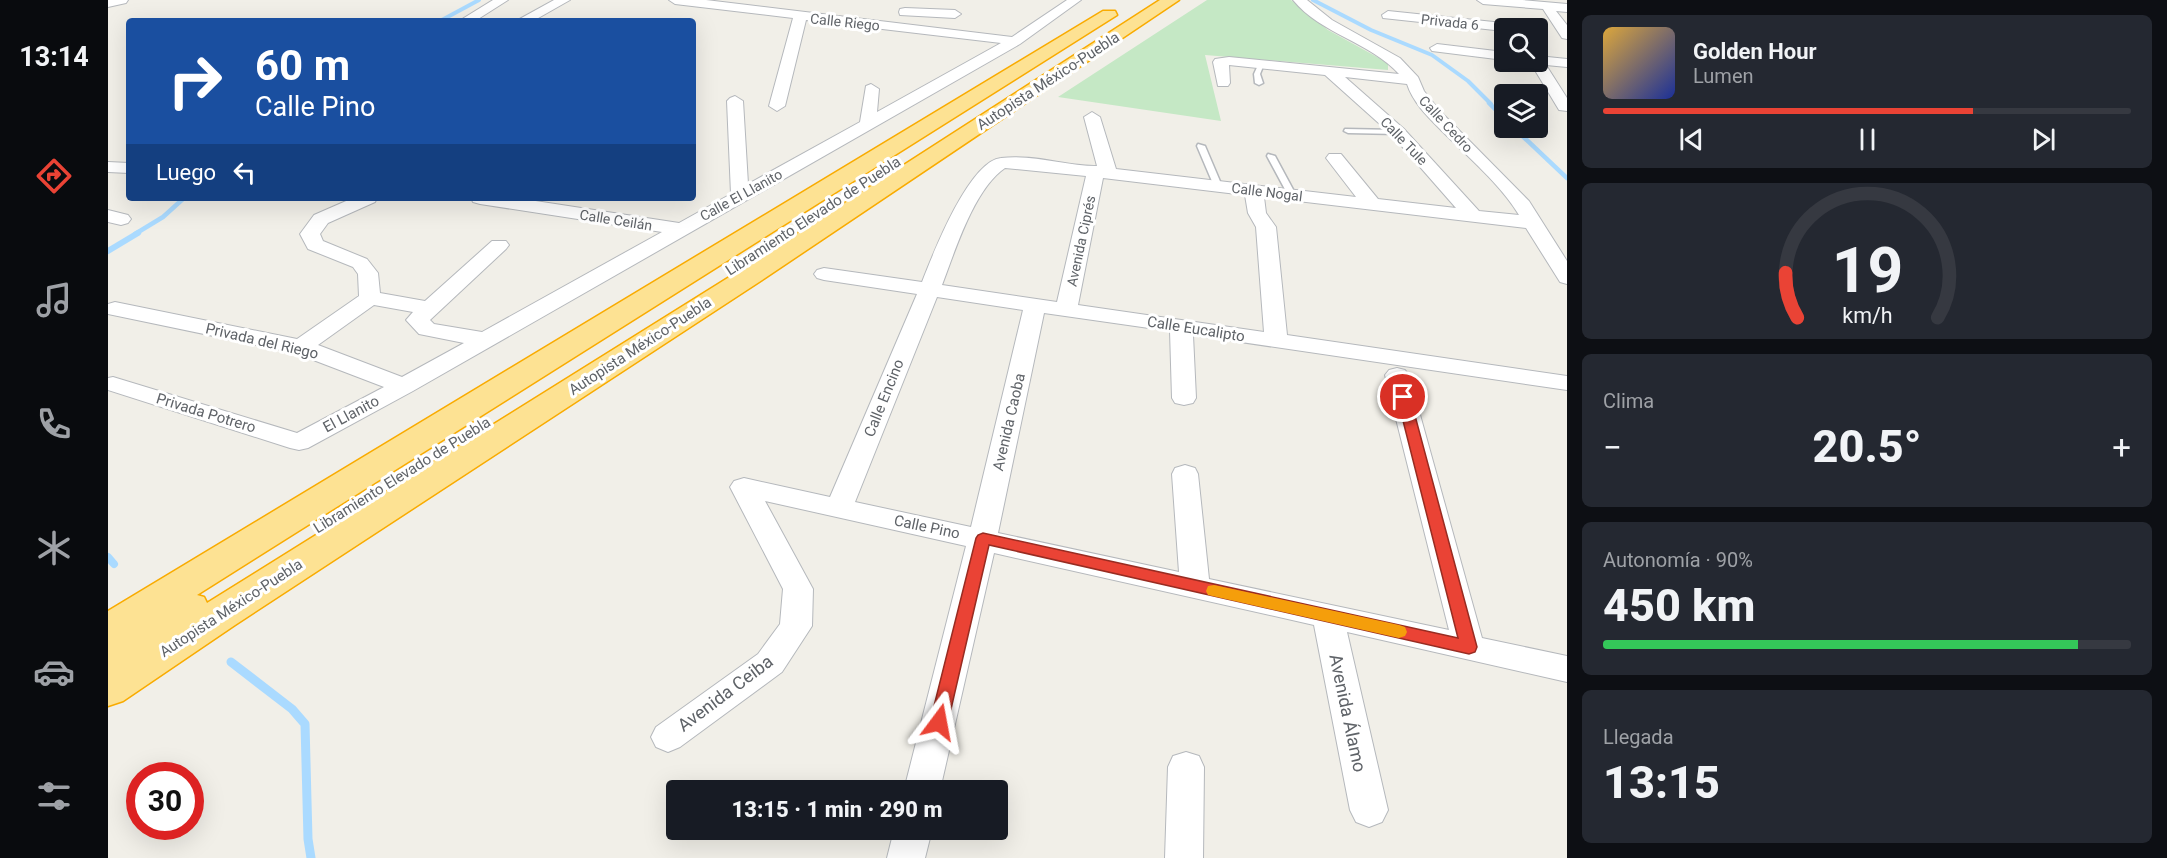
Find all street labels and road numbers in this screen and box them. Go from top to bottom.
street label: Calle Riego [809,10,881,34]
street label: Privada 6 [1420,11,1480,33]
street label: Autopista México-Puebla [973,28,1123,134]
street label: Calle Cedro [1416,92,1476,156]
street label: Calle Tule [1377,114,1431,168]
street label: Libramiento Elevado de Puebla [722,153,904,279]
street label: Calle El Llanito [697,166,785,224]
street label: Calle Nogal [1231,180,1303,204]
street label: Avenida Ciprés [1064,194,1098,288]
street label: Calle Ceilán [579,206,653,234]
street label: Autopista México-Puebla [565,293,715,399]
street label: Calle Eucalipto [1146,312,1246,346]
street label: Privada del Riego [204,319,320,363]
street label: Calle Encino [860,357,908,439]
street label: Avenida Caoba [989,371,1029,473]
street label: Privada Potrero [154,389,258,437]
street label: El Llanito [320,392,382,436]
street label: Libramiento Elevado de Puebla [310,413,494,537]
street label: Calle Pino [892,511,962,543]
street label: Autopista México-Puebla [156,555,306,661]
street label: Avenida Ceiba [673,650,777,736]
street label: Avenida Álamo [1325,652,1371,774]

